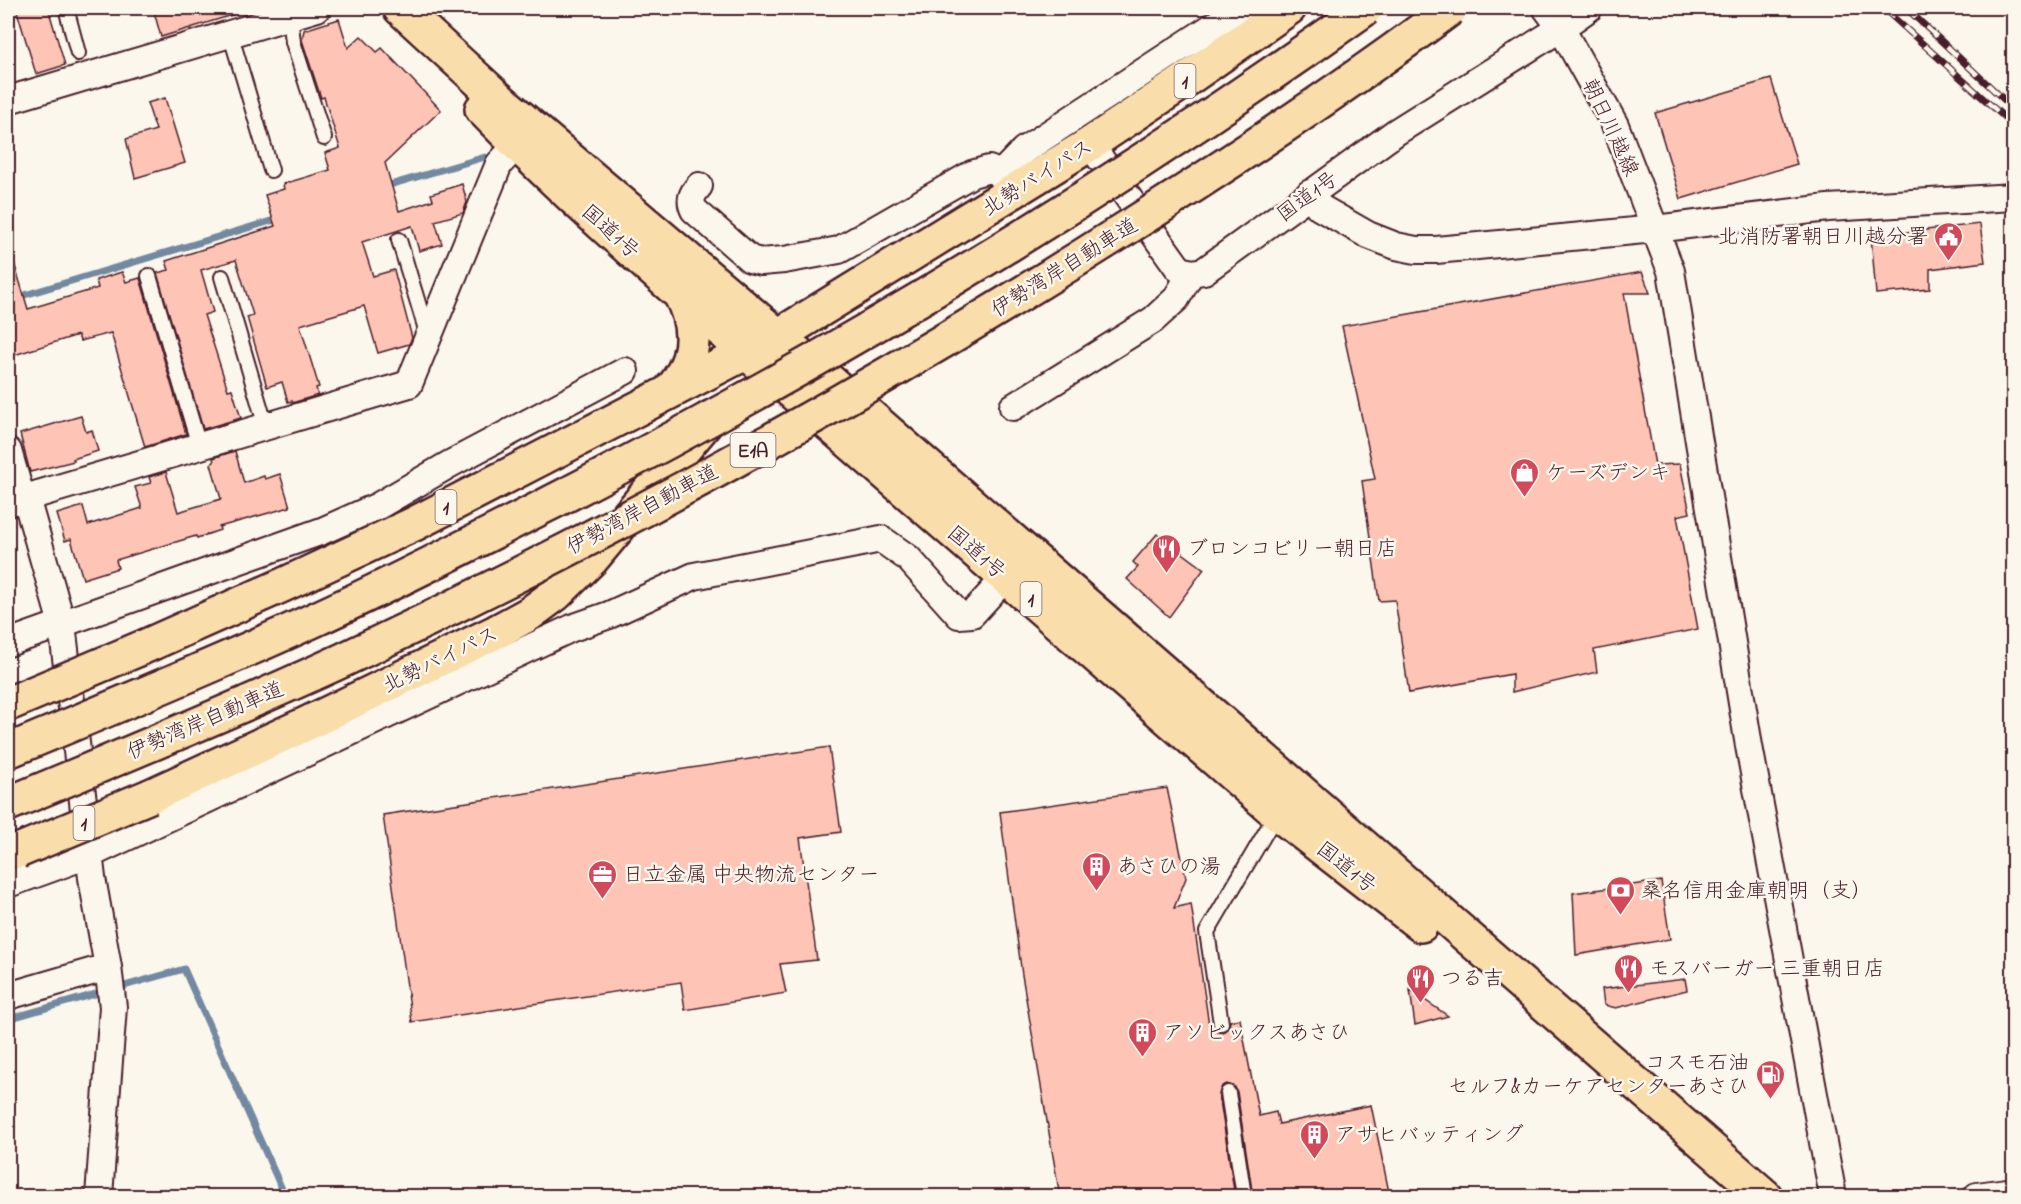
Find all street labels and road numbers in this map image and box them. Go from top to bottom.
road number: 1 [1174,64,1196,98]
street label: 朝日川越線 [1573,74,1645,182]
street label: 北勢バイパス [977,133,1099,225]
street label: 国道1号 [1271,165,1345,230]
street label: 国道1号 [574,198,646,267]
street label: 伊勢湾岸自動車道 [986,211,1144,326]
road number: E1A [730,433,776,467]
street label: 伊勢湾岸自動車道 [562,458,724,563]
road number: 1 [436,490,456,524]
street label: 国道1号 [940,519,1012,588]
road number: 1 [1020,582,1042,616]
street label: 北勢バイパス [378,620,504,702]
street label: 伊勢湾岸自動車道 [123,675,289,768]
road number: 1 [74,806,94,840]
street label: 国道1号 [1309,835,1382,902]

